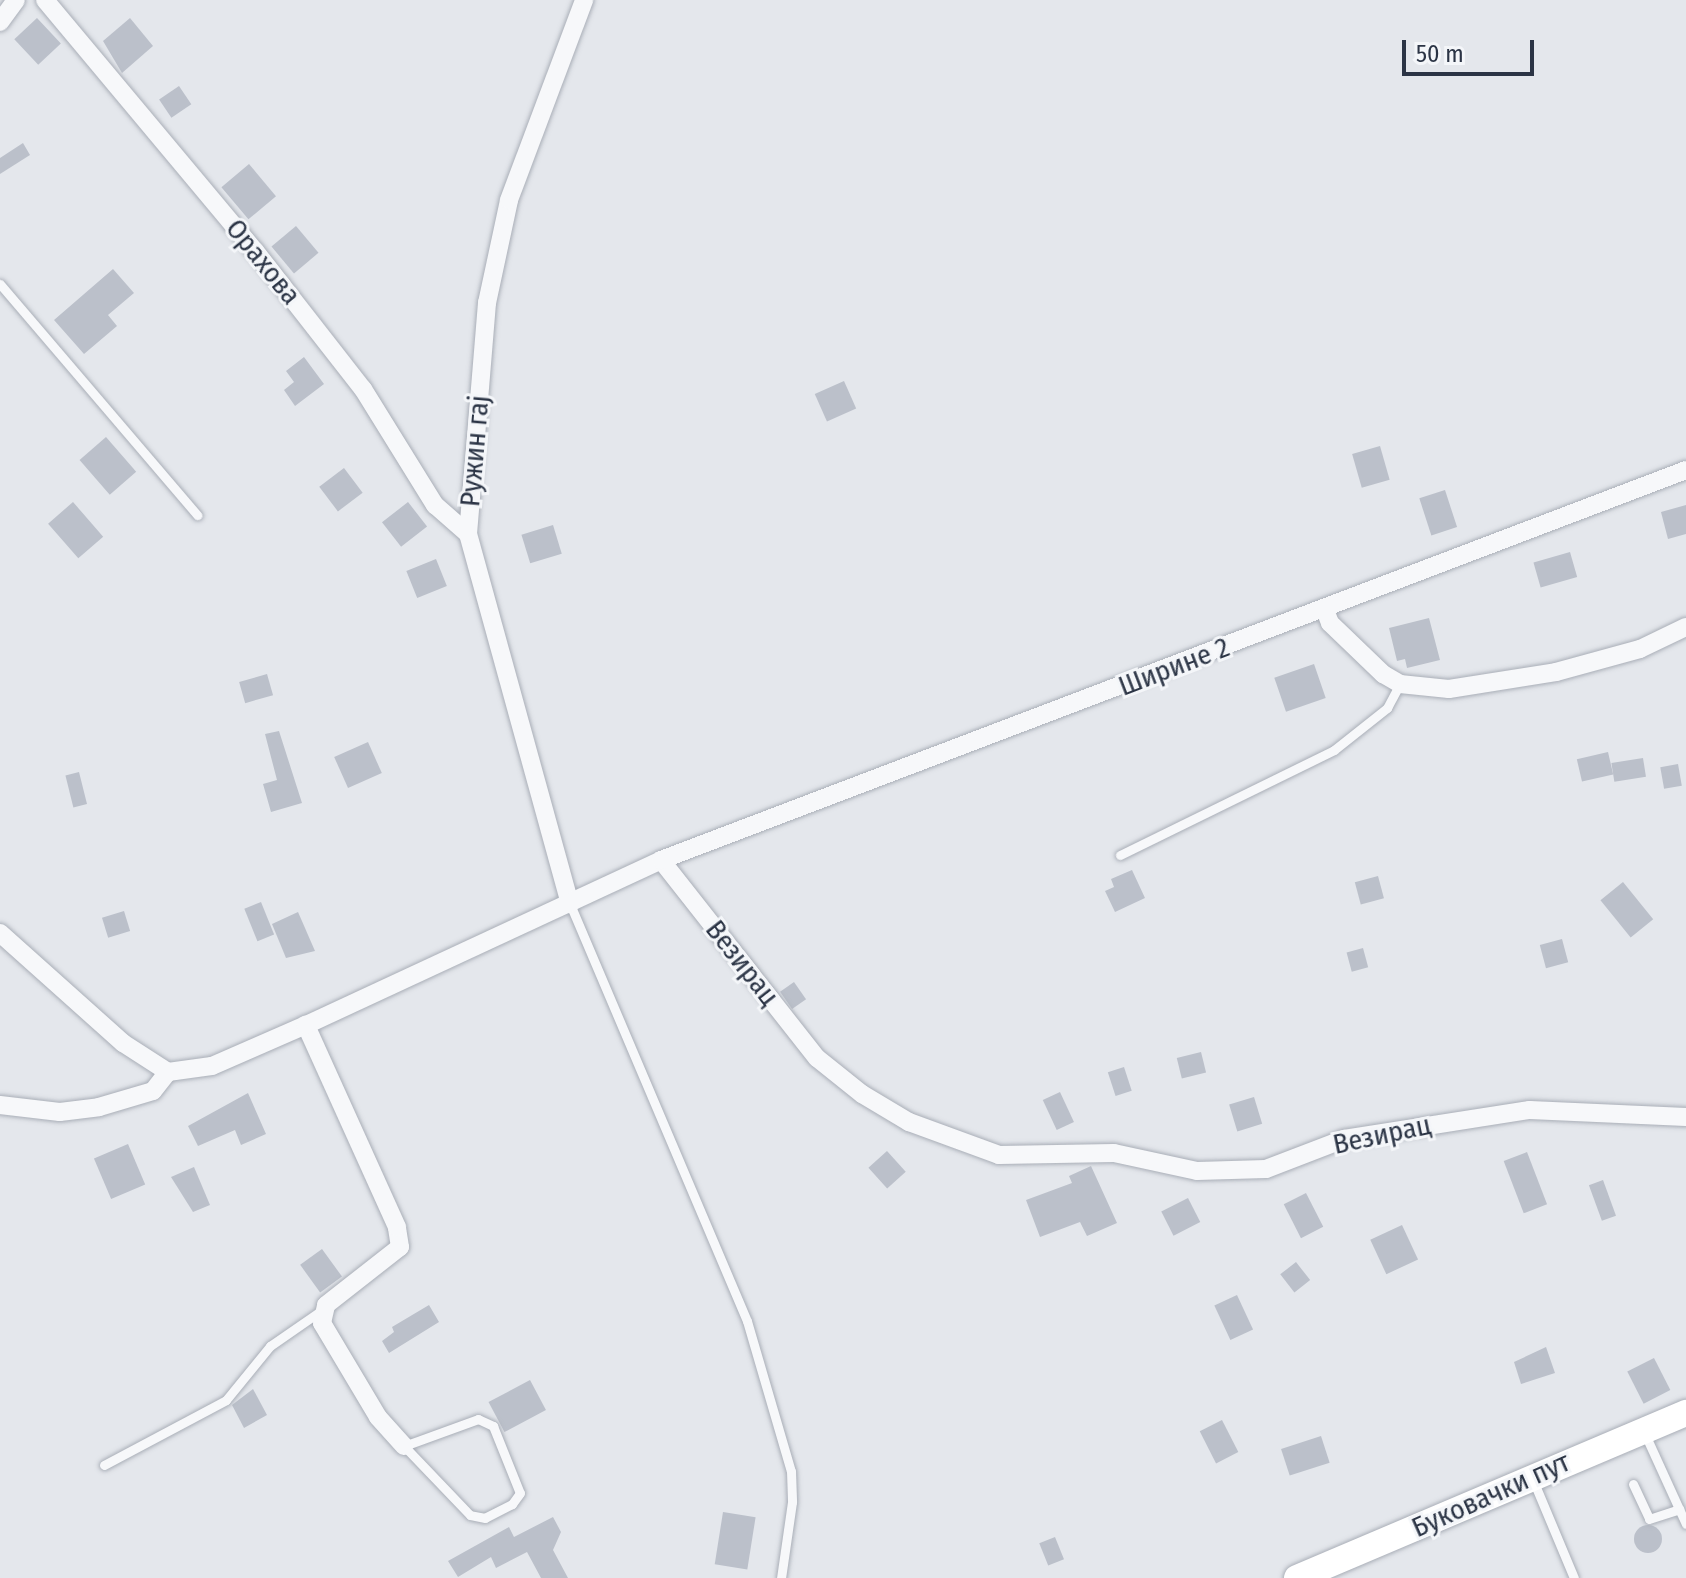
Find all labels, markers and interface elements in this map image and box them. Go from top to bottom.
scale bar [1406,24,1538,74]
text: 50 m [1416,40,1464,68]
street label: Орахова [218,212,308,312]
street label: Ружин гај [453,394,497,508]
street label: Ширине 2 [1114,631,1234,703]
street label: Везирац [698,914,786,1012]
street label: Везирац [1330,1108,1434,1162]
street label: Буковачки пут [1407,1445,1575,1545]

